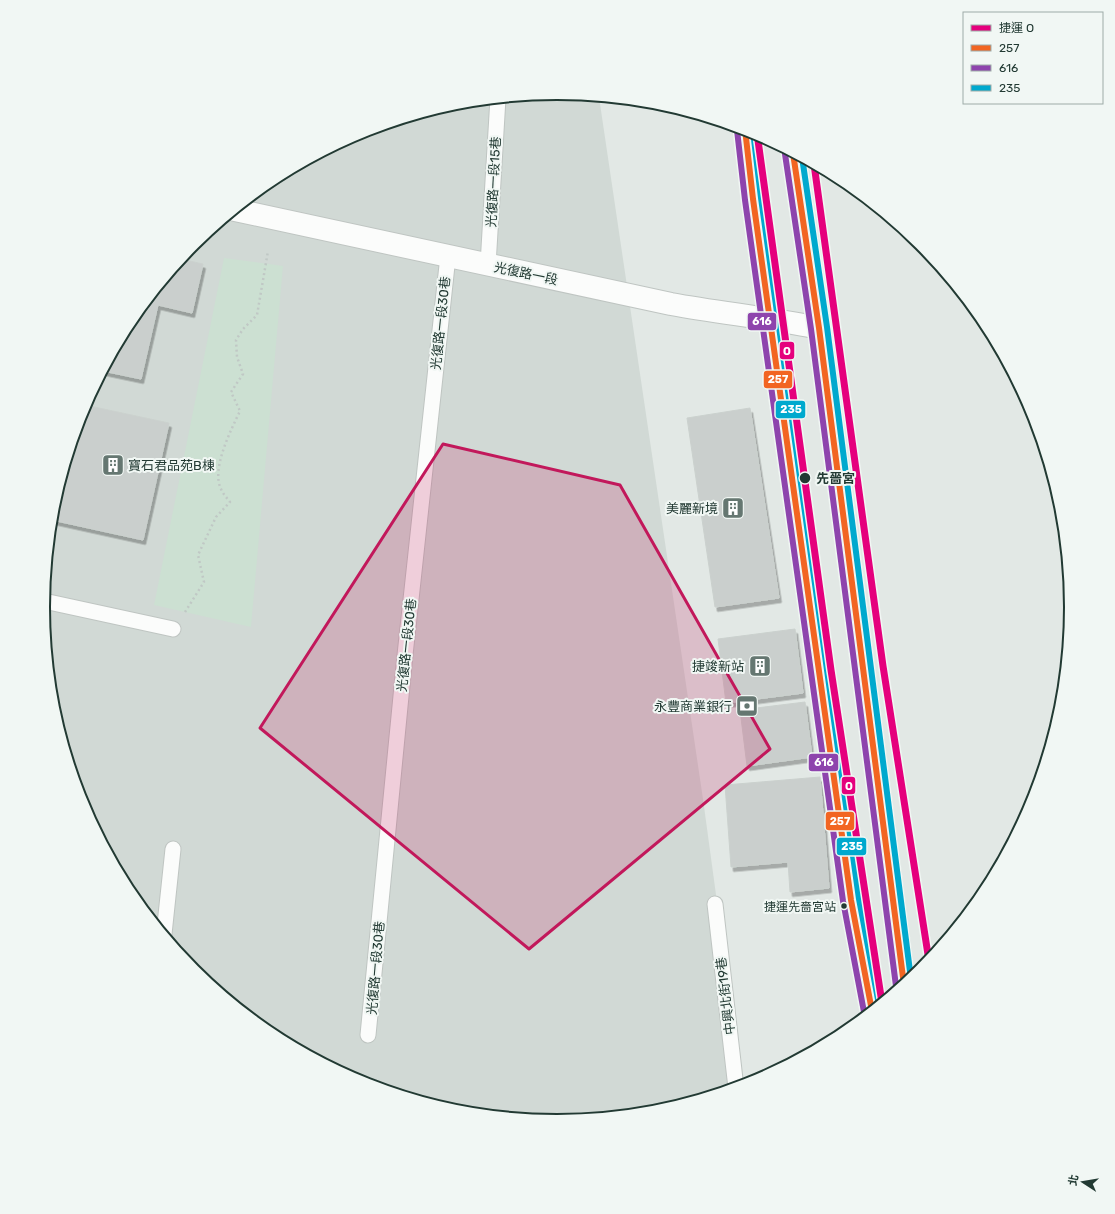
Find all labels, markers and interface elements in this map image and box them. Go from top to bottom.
legend [963,12,1103,104]
text: 捷運 O [999,21,1034,35]
text: 257 [999,41,1019,55]
text: 616 [999,61,1018,75]
text: 235 [999,81,1020,95]
street label: 光復路一段15巷 [484,136,503,228]
street label: 光復路一段 [493,259,559,288]
street label: 光復路一段30巷 [428,275,453,371]
line badge: 616 [747,312,777,331]
text: 616 [752,315,772,328]
line badge: O [779,341,795,360]
text: O [783,345,791,358]
line badge: 257 [763,370,793,389]
text: 257 [768,373,789,386]
line badge: 235 [775,400,806,419]
text: 235 [780,403,802,416]
building icon: 寶石君品苑B棟 [100,452,126,478]
place label: 寶石君品苑B棟 [128,458,215,473]
marker: 先嗇宮 [798,471,812,485]
place label: 先嗇宮 [816,471,855,486]
building icon: 美麗新境 [720,495,746,521]
place label: 美麗新境 [666,501,718,516]
street label: 光復路一段30巷 [394,597,419,693]
building icon: 捷竣新站 [747,653,773,679]
place label: 捷竣新站 [692,659,744,674]
bank icon: 永豐商業銀行 [734,693,760,719]
place label: 永豐商業銀行 [654,699,732,714]
line badge: 616 [808,753,839,772]
text: 616 [814,756,834,769]
line badge: O [841,776,856,795]
text: O [845,780,853,793]
line badge: 257 [825,811,855,831]
text: 257 [830,815,851,828]
line badge: 235 [836,837,867,856]
text: 235 [841,840,863,853]
place label: 捷運先嗇宮站 [764,900,836,914]
marker: 捷運先嗇宮站 [839,901,849,911]
street label: 光復路一段30巷 [364,921,387,1016]
street label: 中興北街19巷 [713,956,738,1036]
north arrow [1063,1162,1103,1202]
text: 北 [1066,1173,1081,1187]

